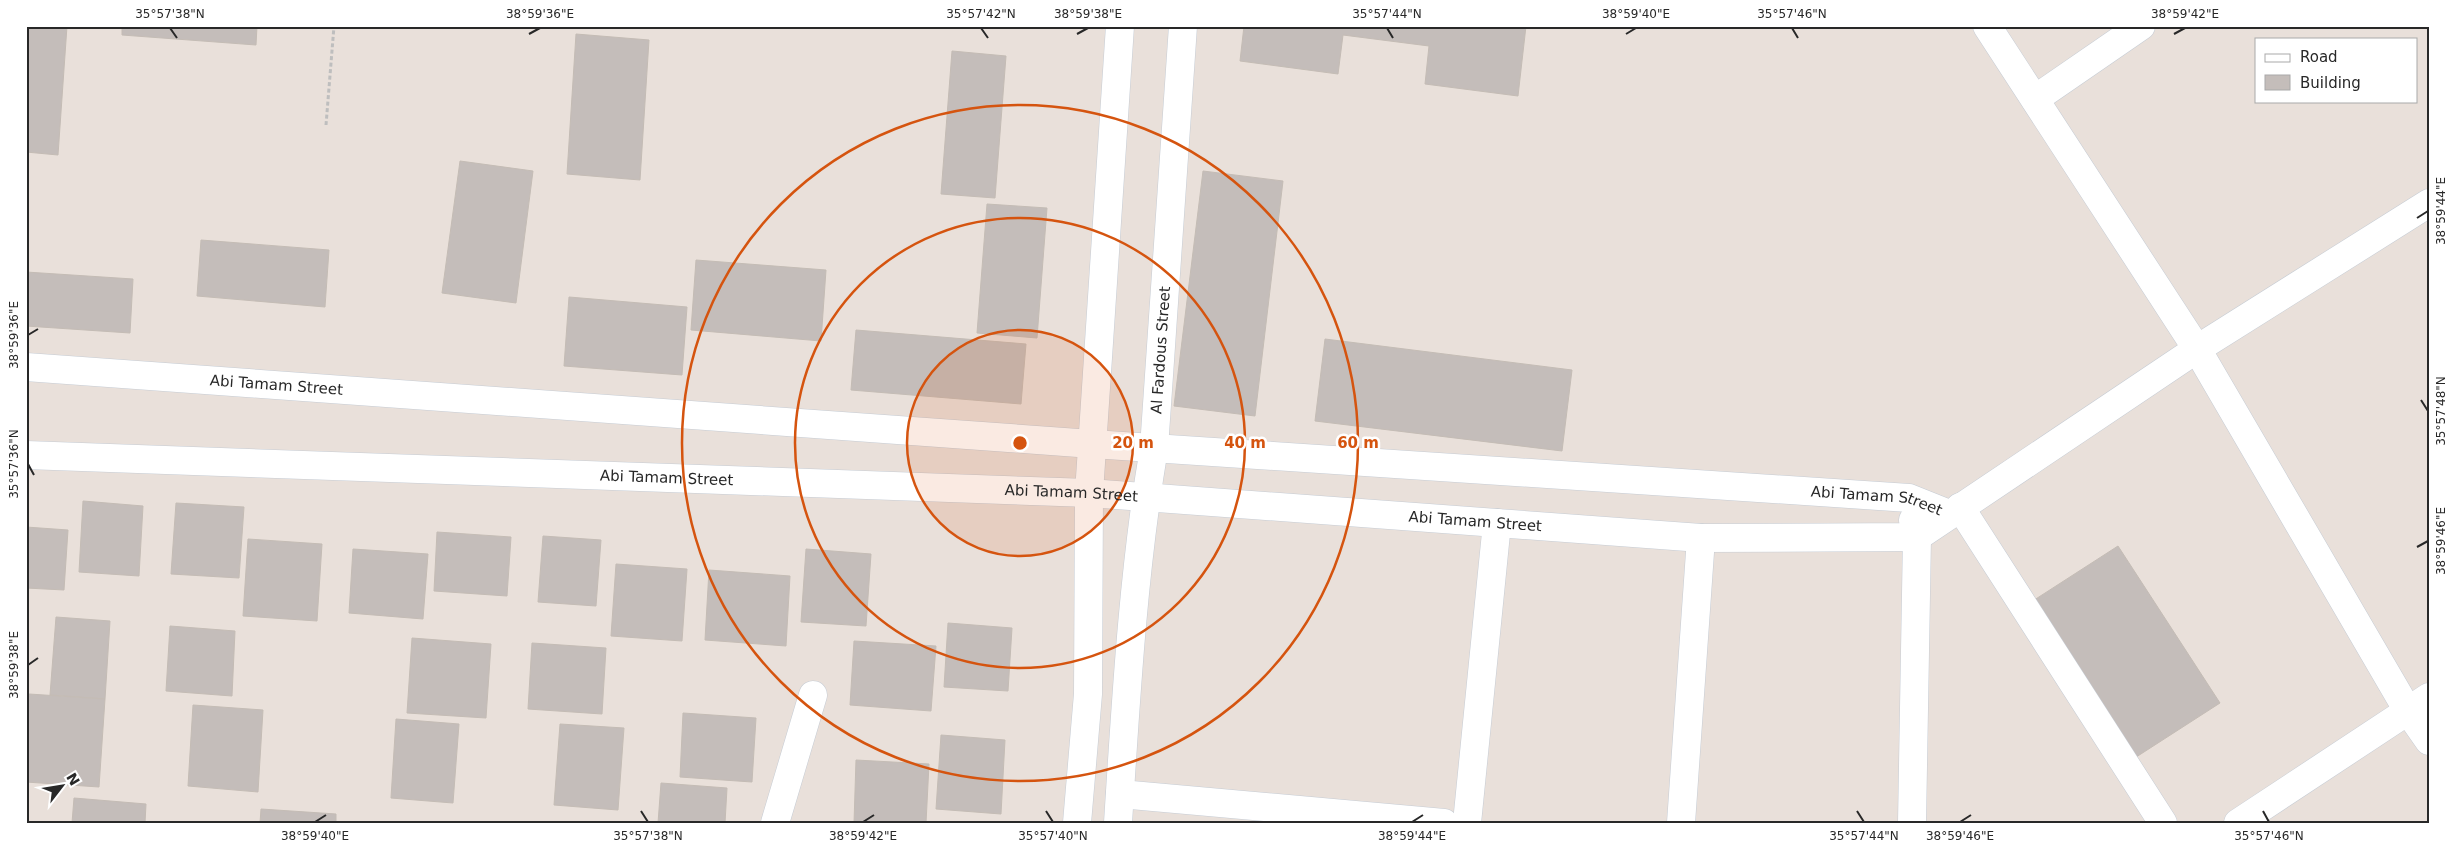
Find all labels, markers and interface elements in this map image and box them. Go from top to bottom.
text: 35°57'38"N [135,7,205,21]
text: 38°59'36"E [506,7,574,21]
text: 35°57'42"N [946,7,1016,21]
text: 38°59'38"E [1054,7,1122,21]
text: 35°57'44"N [1352,7,1422,21]
text: 38°59'40"E [1602,7,1670,21]
text: 35°57'46"N [1757,7,1827,21]
text: 38°59'42"E [2151,7,2219,21]
legend [2255,38,2418,102]
text: Road [2300,48,2338,66]
text: Building [2300,74,2361,92]
text: 38°59'44"E [2434,177,2448,245]
street label: Al Fardous Street [1147,286,1174,415]
text: 38°59'36"E [7,301,21,369]
street label: Abi Tamam Street [209,371,344,399]
text: 35°57'48"N [2434,376,2448,446]
text: 35°57'36"N [7,429,21,499]
centre of rings [1011,434,1029,452]
text: 20 m [1112,434,1154,452]
text: 40 m [1224,434,1266,452]
text: 60 m [1337,434,1379,452]
street label: Abi Tamam Street [600,467,734,489]
street label: Abi Tamam Street [1004,481,1139,506]
street label: Abi Tamam Street [1810,483,1945,519]
text: 38°59'46"E [2434,507,2448,575]
street label: Abi Tamam Street [1408,508,1543,535]
text: 38°59'38"E [7,631,21,699]
north arrow [38,762,88,812]
text: N [63,770,83,788]
text: 38°59'40"E [281,829,349,843]
text: 35°57'38"N [613,829,683,843]
text: 38°59'42"E [829,829,897,843]
text: 35°57'40"N [1018,829,1088,843]
text: 38°59'44"E [1378,829,1446,843]
text: 35°57'44"N [1829,829,1899,843]
text: 38°59'46"E [1926,829,1994,843]
text: 35°57'46"N [2234,829,2304,843]

